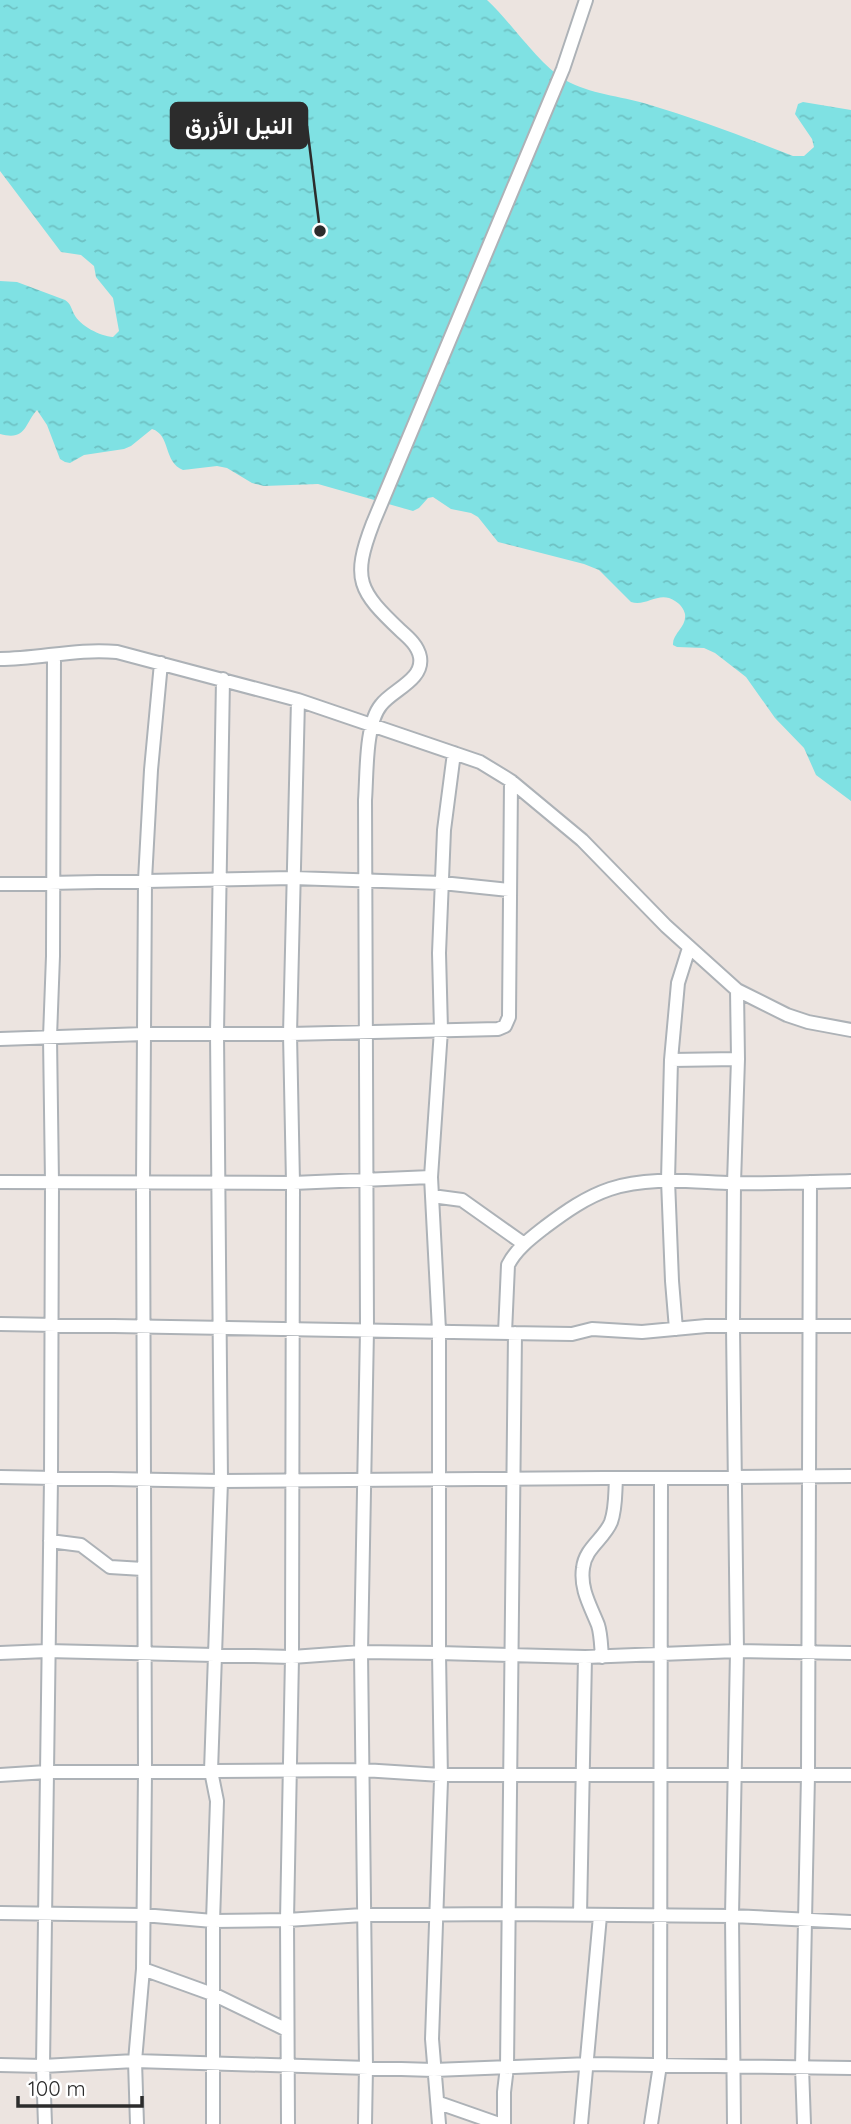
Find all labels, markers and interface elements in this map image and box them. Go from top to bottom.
callout: النيل الأزرق [171,103,307,148]
text: النيل الأزرق [185,110,293,141]
scale bar [18,2064,142,2108]
text: 100 m [28,2075,86,2101]

